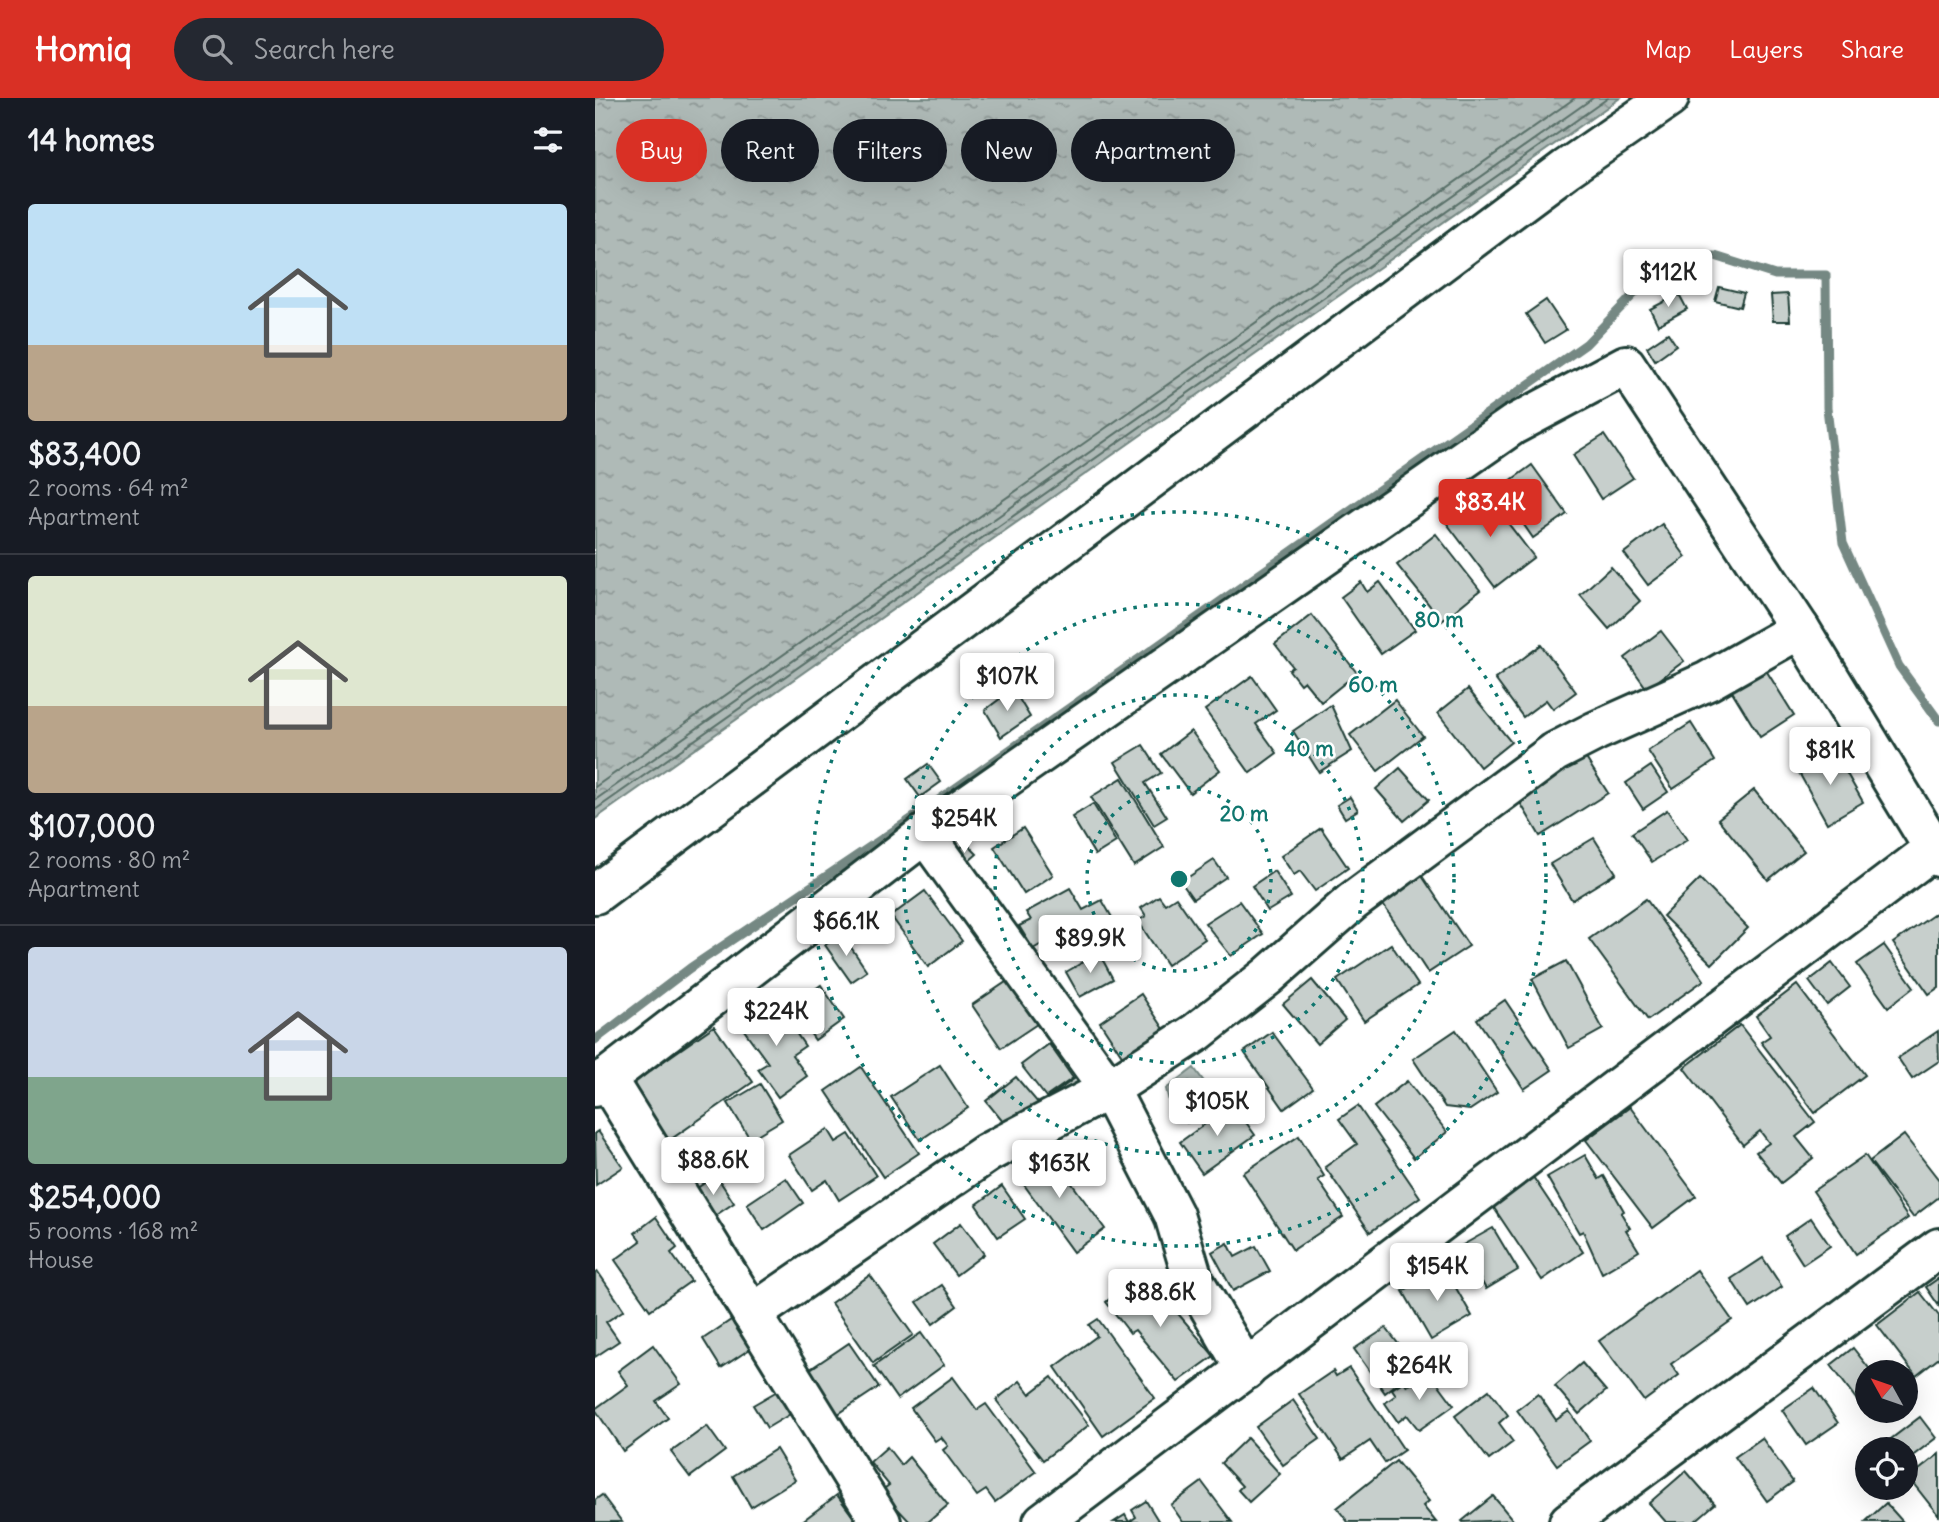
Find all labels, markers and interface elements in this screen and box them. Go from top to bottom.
search box [174,18,664,81]
text: Homiq [35,28,132,70]
icon: search [198,30,236,68]
text: Search here [254,33,395,66]
text: Map [1645,34,1691,64]
text: Layers [1729,34,1803,64]
text: Share [1841,34,1904,64]
chip: Buy [616,119,707,182]
chip: Rent [721,119,819,182]
chip: Filters [833,119,947,182]
chip: New [961,119,1057,182]
chip: Apartment [1071,119,1235,182]
text: 14 homes [28,121,155,159]
icon: filters [529,121,567,159]
icon: home [235,250,361,376]
pin: $112K [1619,250,1717,309]
text: $112K [1639,257,1697,286]
text: $83,400 [28,435,142,473]
text: 2 rooms · 64 m² [28,473,189,502]
pin: $83.4K [1433,480,1547,539]
text: $83.4K [1455,487,1525,516]
text: Apartment [28,502,140,531]
text: 80 m [1414,606,1464,633]
icon: home [235,622,361,748]
pin: $107K [958,654,1056,713]
text: $107K [976,661,1038,690]
text: 60 m [1348,671,1398,698]
pin: $81K [1789,728,1871,787]
text: 40 m [1284,735,1334,762]
text: $81K [1805,735,1855,764]
pin: $254K [915,796,1013,855]
text: 20 m [1220,800,1269,827]
text: $254K [931,803,997,832]
text: $107,000 [28,807,156,845]
text: 2 rooms · 80 m² [28,845,190,874]
centre of rings [1167,867,1191,891]
text: Apartment [28,874,140,903]
pin: $66.1K [789,898,903,958]
text: $66.1K [813,906,879,935]
pin: $89.9K [1033,916,1147,975]
text: $89.9K [1055,923,1125,952]
pin: $224K [727,988,825,1048]
icon: home [235,993,361,1119]
text: $224K [743,996,809,1025]
pin: $105K [1168,1079,1266,1138]
text: $105K [1185,1086,1249,1115]
pin: $88.6K [656,1138,770,1197]
pin: $163K [1010,1140,1108,1200]
text: $88.6K [677,1145,749,1174]
text: $163K [1028,1148,1090,1177]
text: $254,000 [28,1178,161,1216]
text: 5 rooms · 168 m² [28,1216,198,1245]
pin: $154K [1388,1244,1486,1303]
text: House [28,1245,94,1274]
text: $154K [1406,1251,1468,1280]
pin: $88.6K [1103,1270,1217,1329]
text: $88.6K [1124,1277,1196,1306]
pin: $264K [1370,1342,1468,1402]
text: $264K [1386,1350,1452,1379]
north arrow [1855,1360,1918,1423]
map controls [1855,1360,1918,1500]
button: locate [1855,1437,1918,1500]

